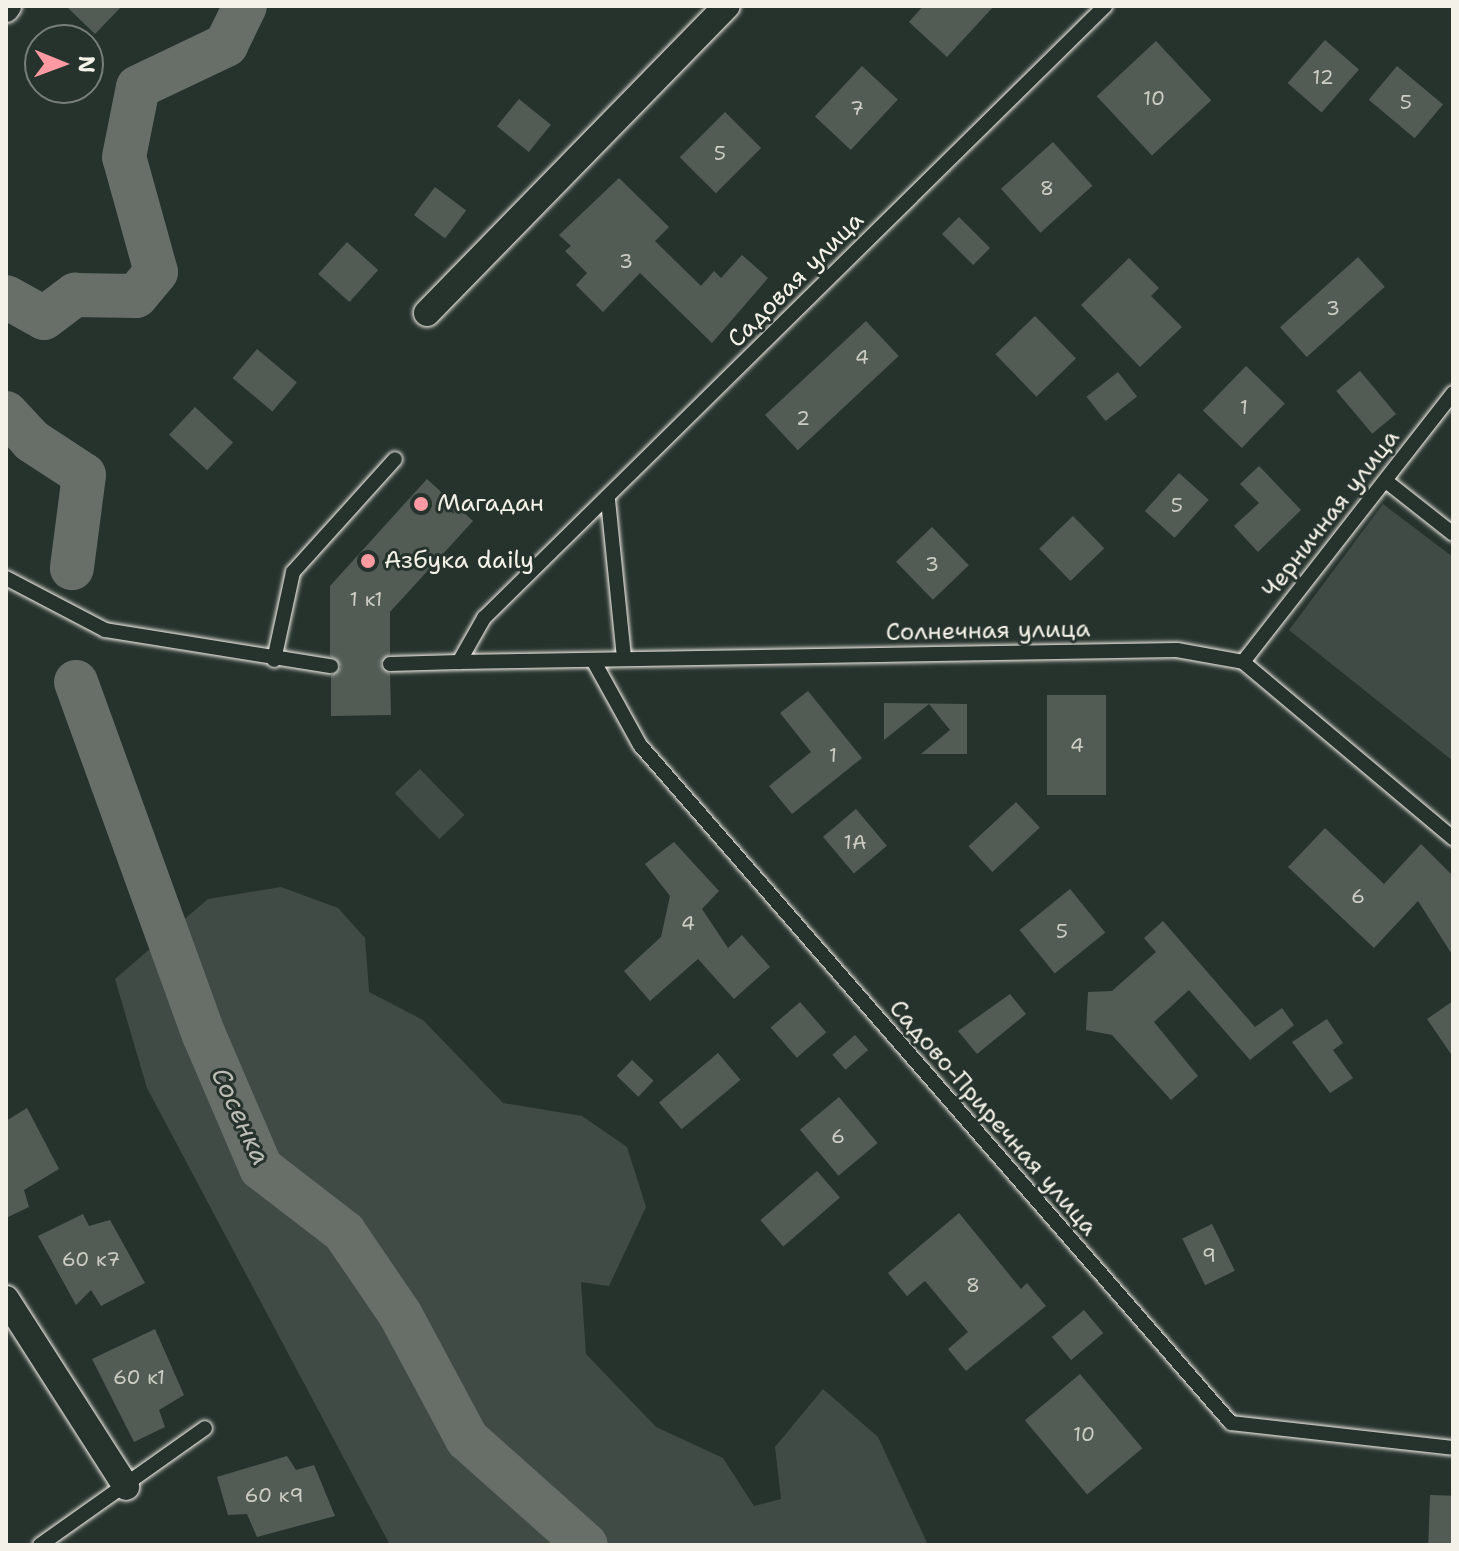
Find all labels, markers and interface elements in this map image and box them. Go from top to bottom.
north arrow [24,24,104,104]
text: N [72,55,101,73]
house number: 12 [1312,65,1334,89]
house number: 10 [1143,86,1165,110]
house number: 5 [1400,90,1412,114]
house number: 7 [850,96,864,120]
house number: 5 [714,141,726,165]
house number: 8 [1040,176,1054,200]
street label: Садовая улица [722,206,870,354]
house number: 3 [619,249,633,273]
house number: 3 [1326,296,1340,320]
house number: 4 [855,345,869,369]
house number: 1 [1240,395,1248,419]
house number: 2 [796,406,810,430]
street label: Черничная улица [1256,424,1406,604]
place label: Магадан [437,490,544,518]
house number: 5 [1171,493,1183,517]
marker: Магадан [412,495,430,513]
place label: Азбука daily [384,547,534,575]
marker: Азбука daily [359,552,377,570]
house number: 3 [925,552,939,576]
house number: 1 к1 [350,587,382,611]
street label: Солнечная улица [885,615,1091,647]
house number: 4 [1070,733,1084,757]
house number: 1 [829,743,837,767]
house number: 1А [844,830,866,854]
house number: 6 [1351,884,1365,908]
house number: 4 [681,911,695,935]
house number: 5 [1056,919,1068,943]
street label: Садово-Приречная улица [883,994,1103,1242]
water label: Сосенка [205,1062,277,1170]
house number: 6 [831,1124,845,1148]
house number: 9 [1202,1243,1216,1267]
house number: 60 к7 [62,1247,120,1271]
house number: 8 [966,1273,980,1297]
house number: 60 к1 [113,1365,165,1389]
house number: 10 [1073,1422,1095,1446]
house number: 60 к9 [245,1483,303,1507]

